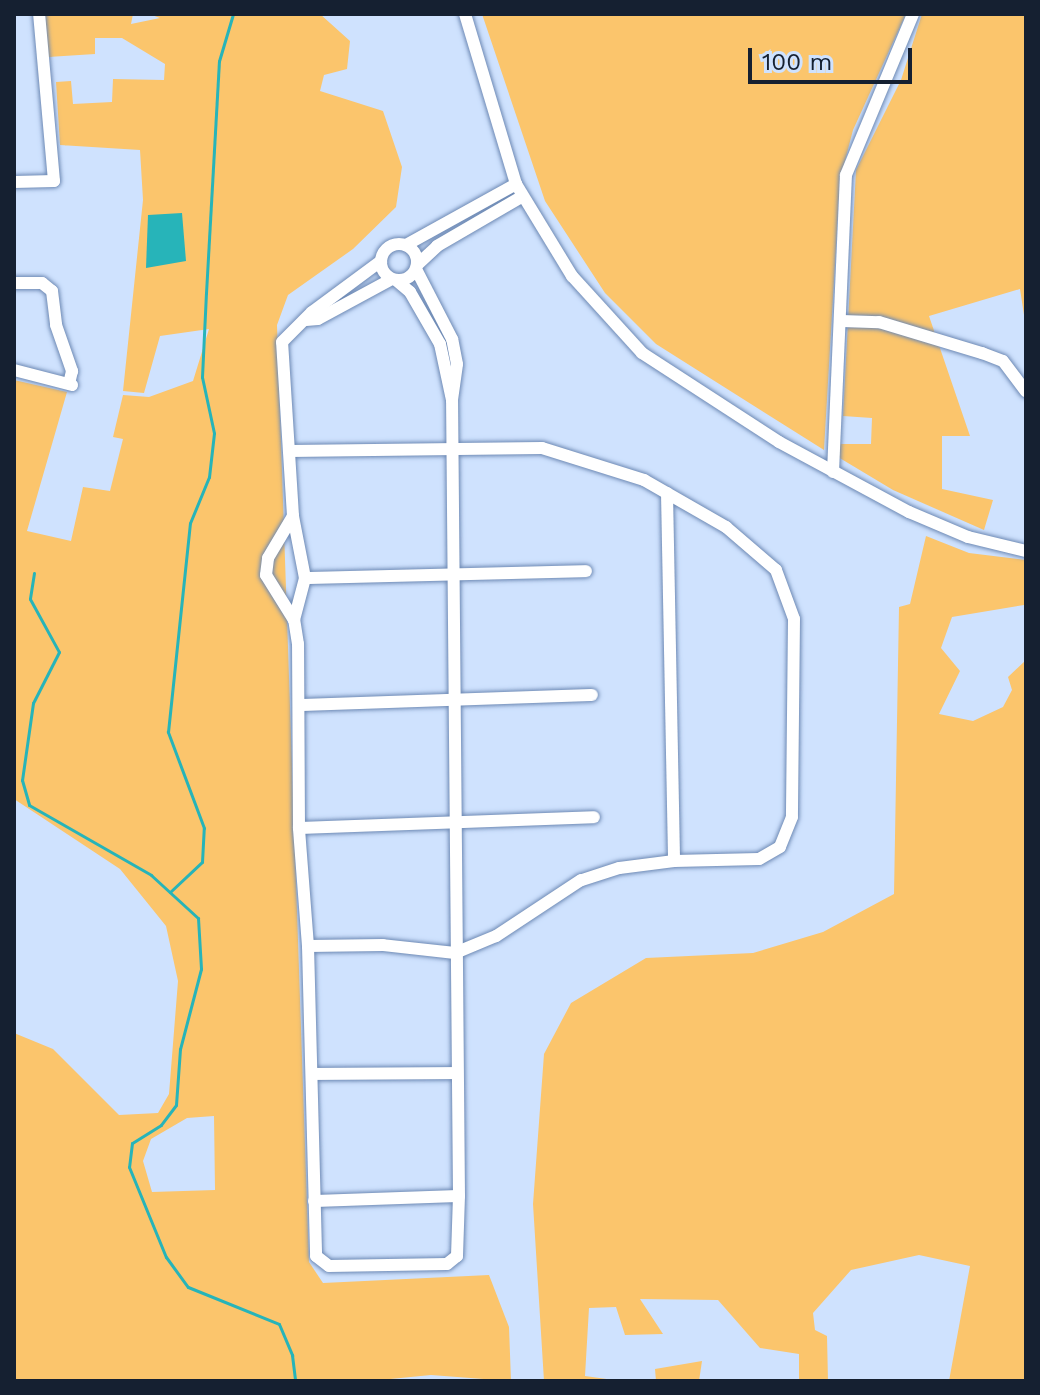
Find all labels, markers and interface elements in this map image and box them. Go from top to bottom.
scale bar [752,32,916,82]
text: 100 m [762,48,832,76]

